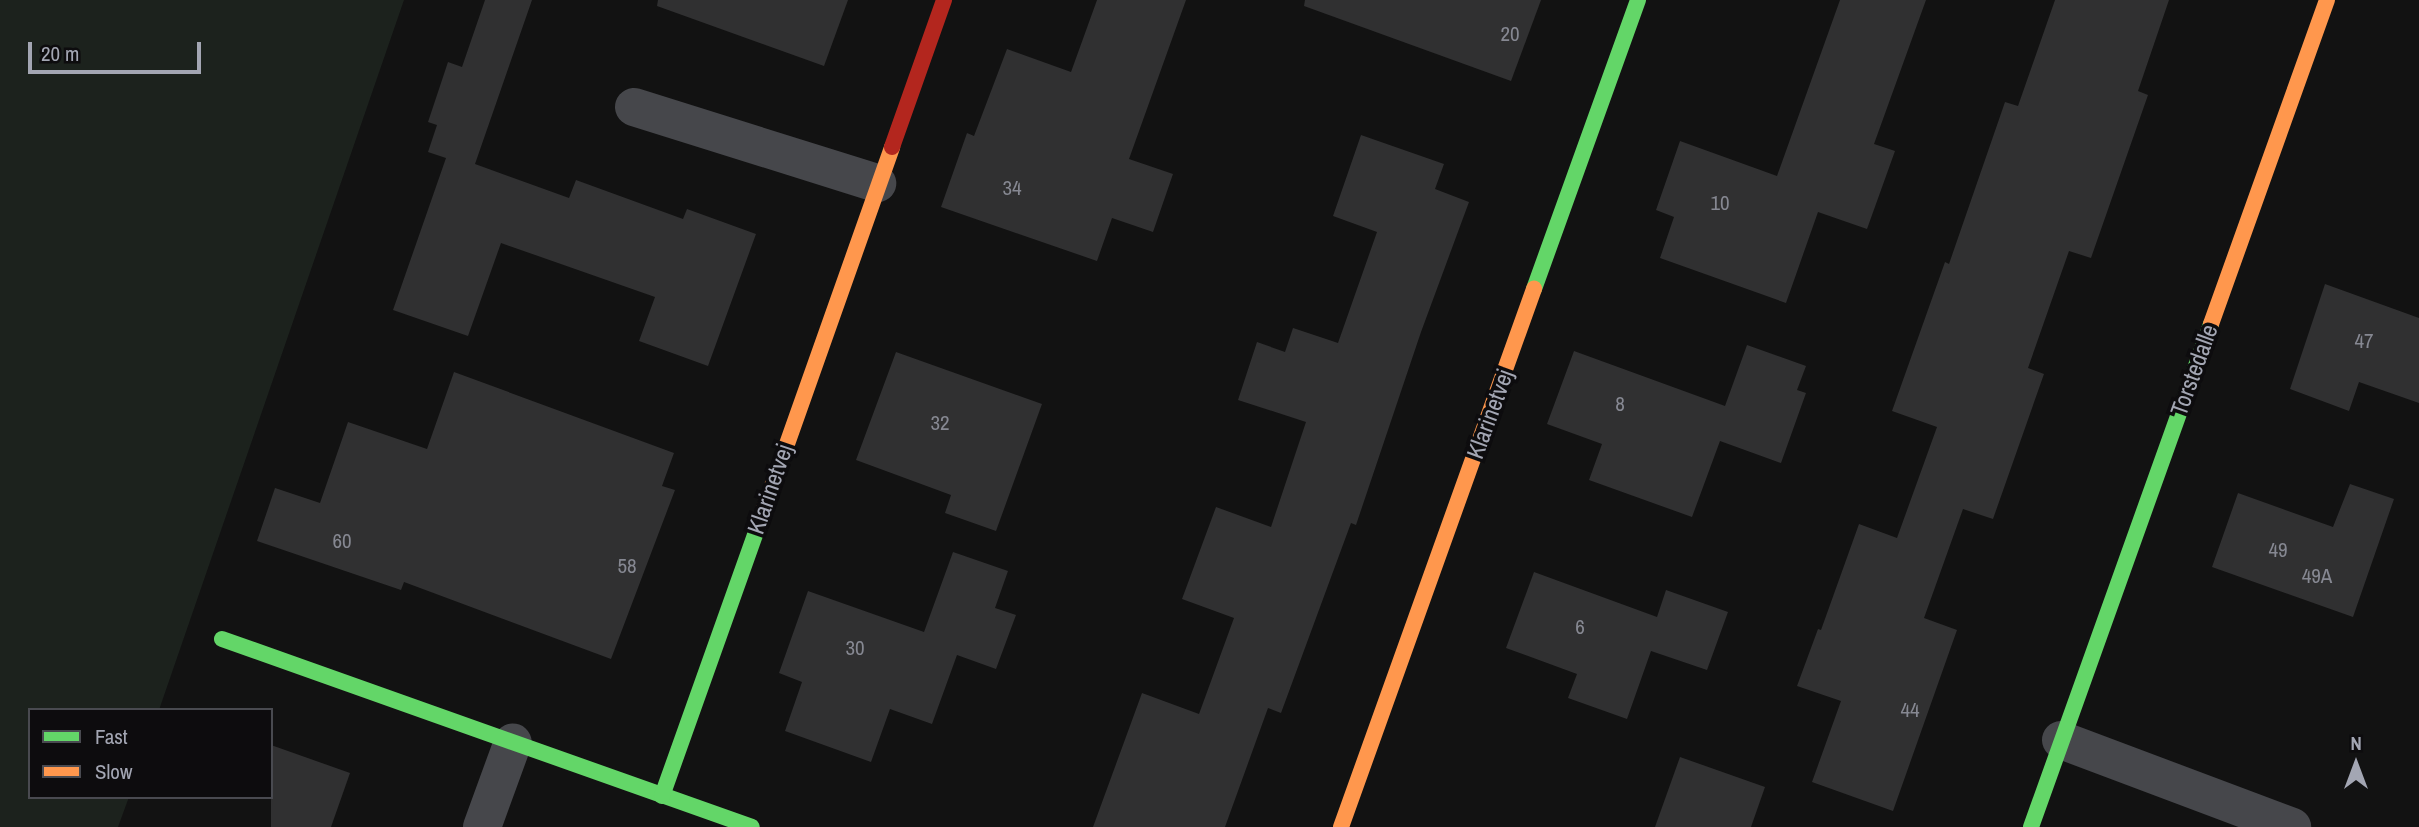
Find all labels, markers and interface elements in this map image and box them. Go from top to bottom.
house number: 20 [1500,21,1520,47]
scale bar [32,28,205,72]
text: 20 m [41,39,79,68]
house number: 34 [1002,175,1022,201]
house number: 10 [1710,190,1730,216]
street label: Torstedalle [2164,320,2224,420]
house number: 47 [2354,328,2374,354]
street label: Klarinetvej [1461,365,1519,463]
house number: 8 [1615,391,1625,417]
house number: 32 [930,410,950,436]
street label: Klarinetvej [741,440,799,538]
house number: 60 [332,528,352,554]
house number: 49 [2268,537,2288,563]
house number: 58 [617,553,637,579]
house number: 49A [2302,563,2332,589]
house number: 6 [1575,614,1585,640]
house number: 30 [845,635,865,661]
house number: 44 [1900,697,1920,723]
legend [28,708,273,799]
text: Fast [95,722,128,751]
north arrow [2321,729,2391,799]
text: N [2350,730,2362,756]
text: Slow [95,757,132,786]

